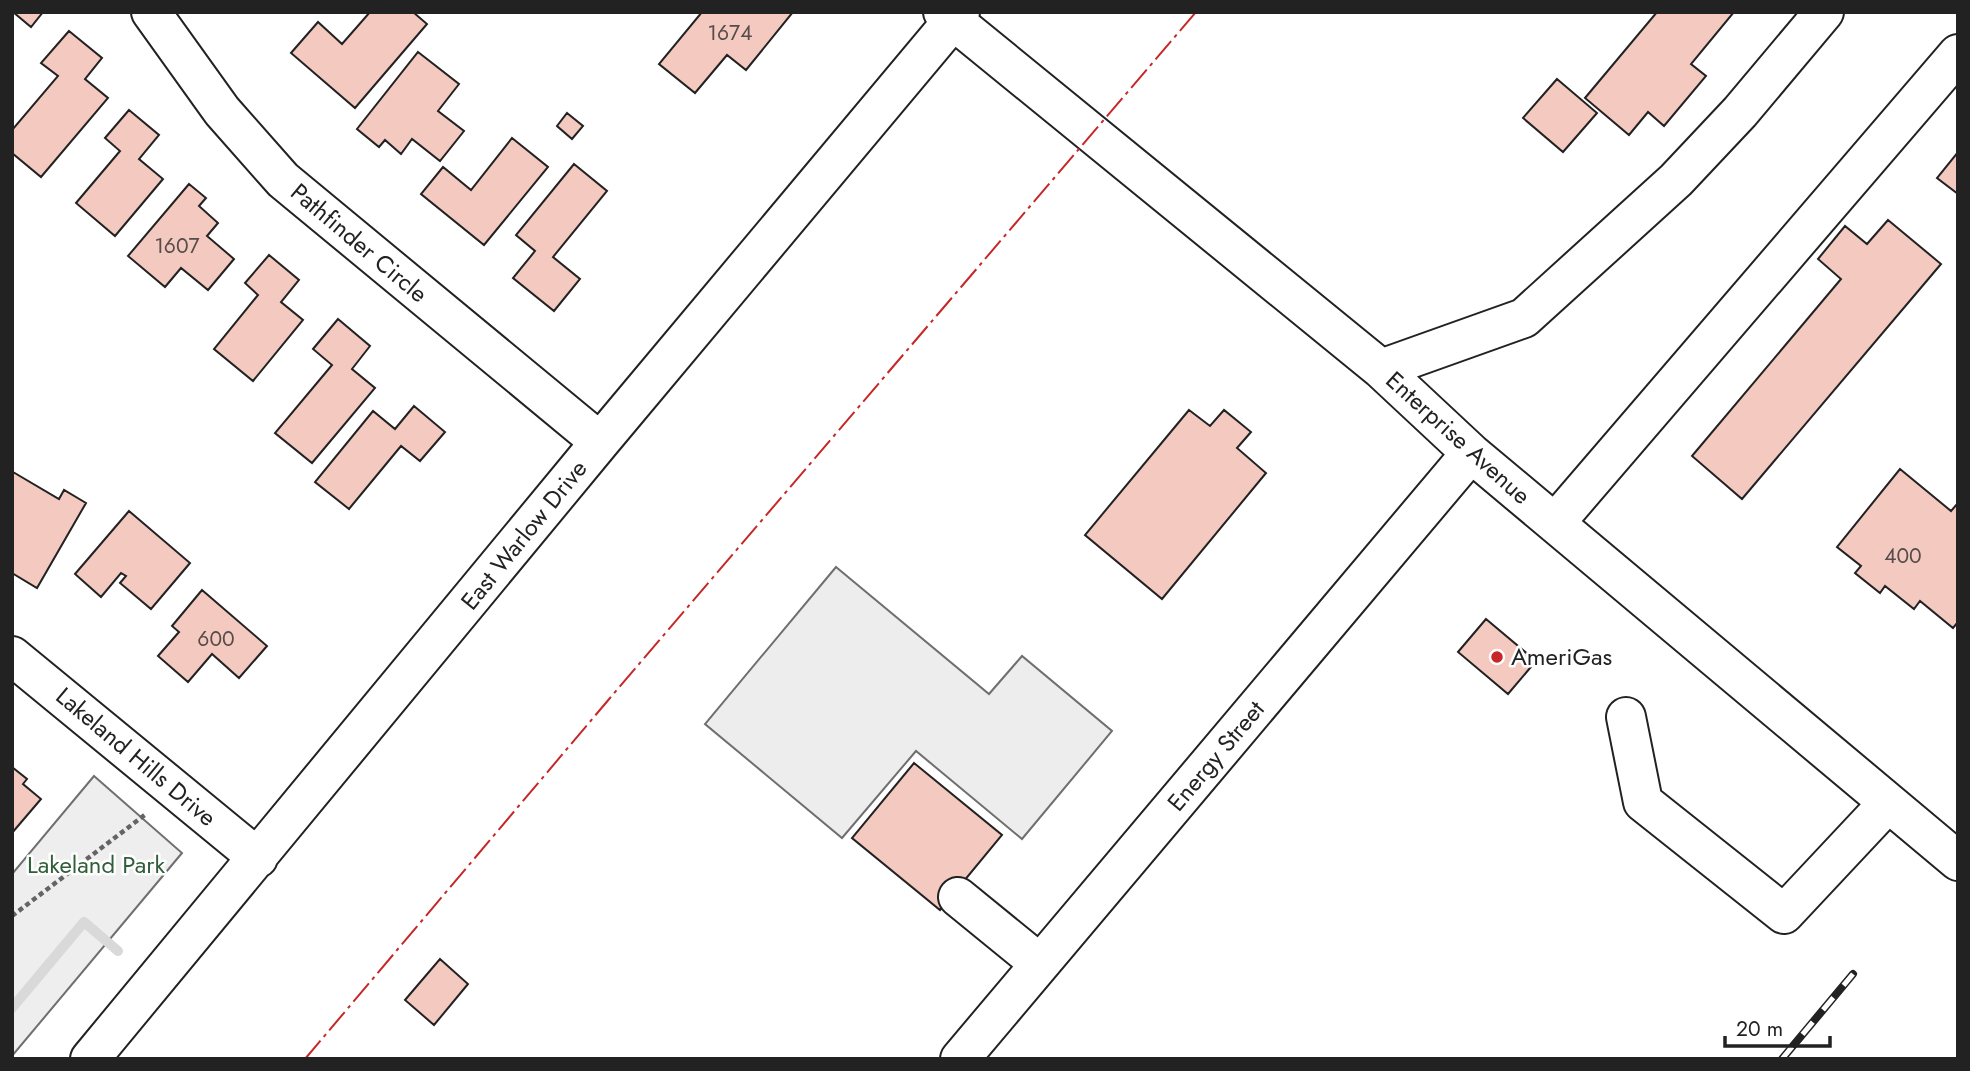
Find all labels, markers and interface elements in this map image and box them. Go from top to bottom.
house number: 1674 [708,18,752,48]
street label: Pathfinder Circle [283,175,435,310]
house number: 1607 [154,231,200,261]
street label: Enterprise Avenue [1378,363,1539,512]
street label: East Warlow Drive [452,452,595,617]
house number: 400 [1884,541,1922,571]
house number: 600 [197,624,235,654]
place label: AmeriGas [1511,639,1612,674]
marker: AmeriGas [1489,649,1505,665]
street label: Lakeland Hills Drive [48,679,224,834]
street label: Energy Street [1159,693,1272,819]
park label: Lakeland Park [27,847,166,882]
scale bar [1725,1004,1830,1048]
text: 20 m [1736,1014,1783,1044]

